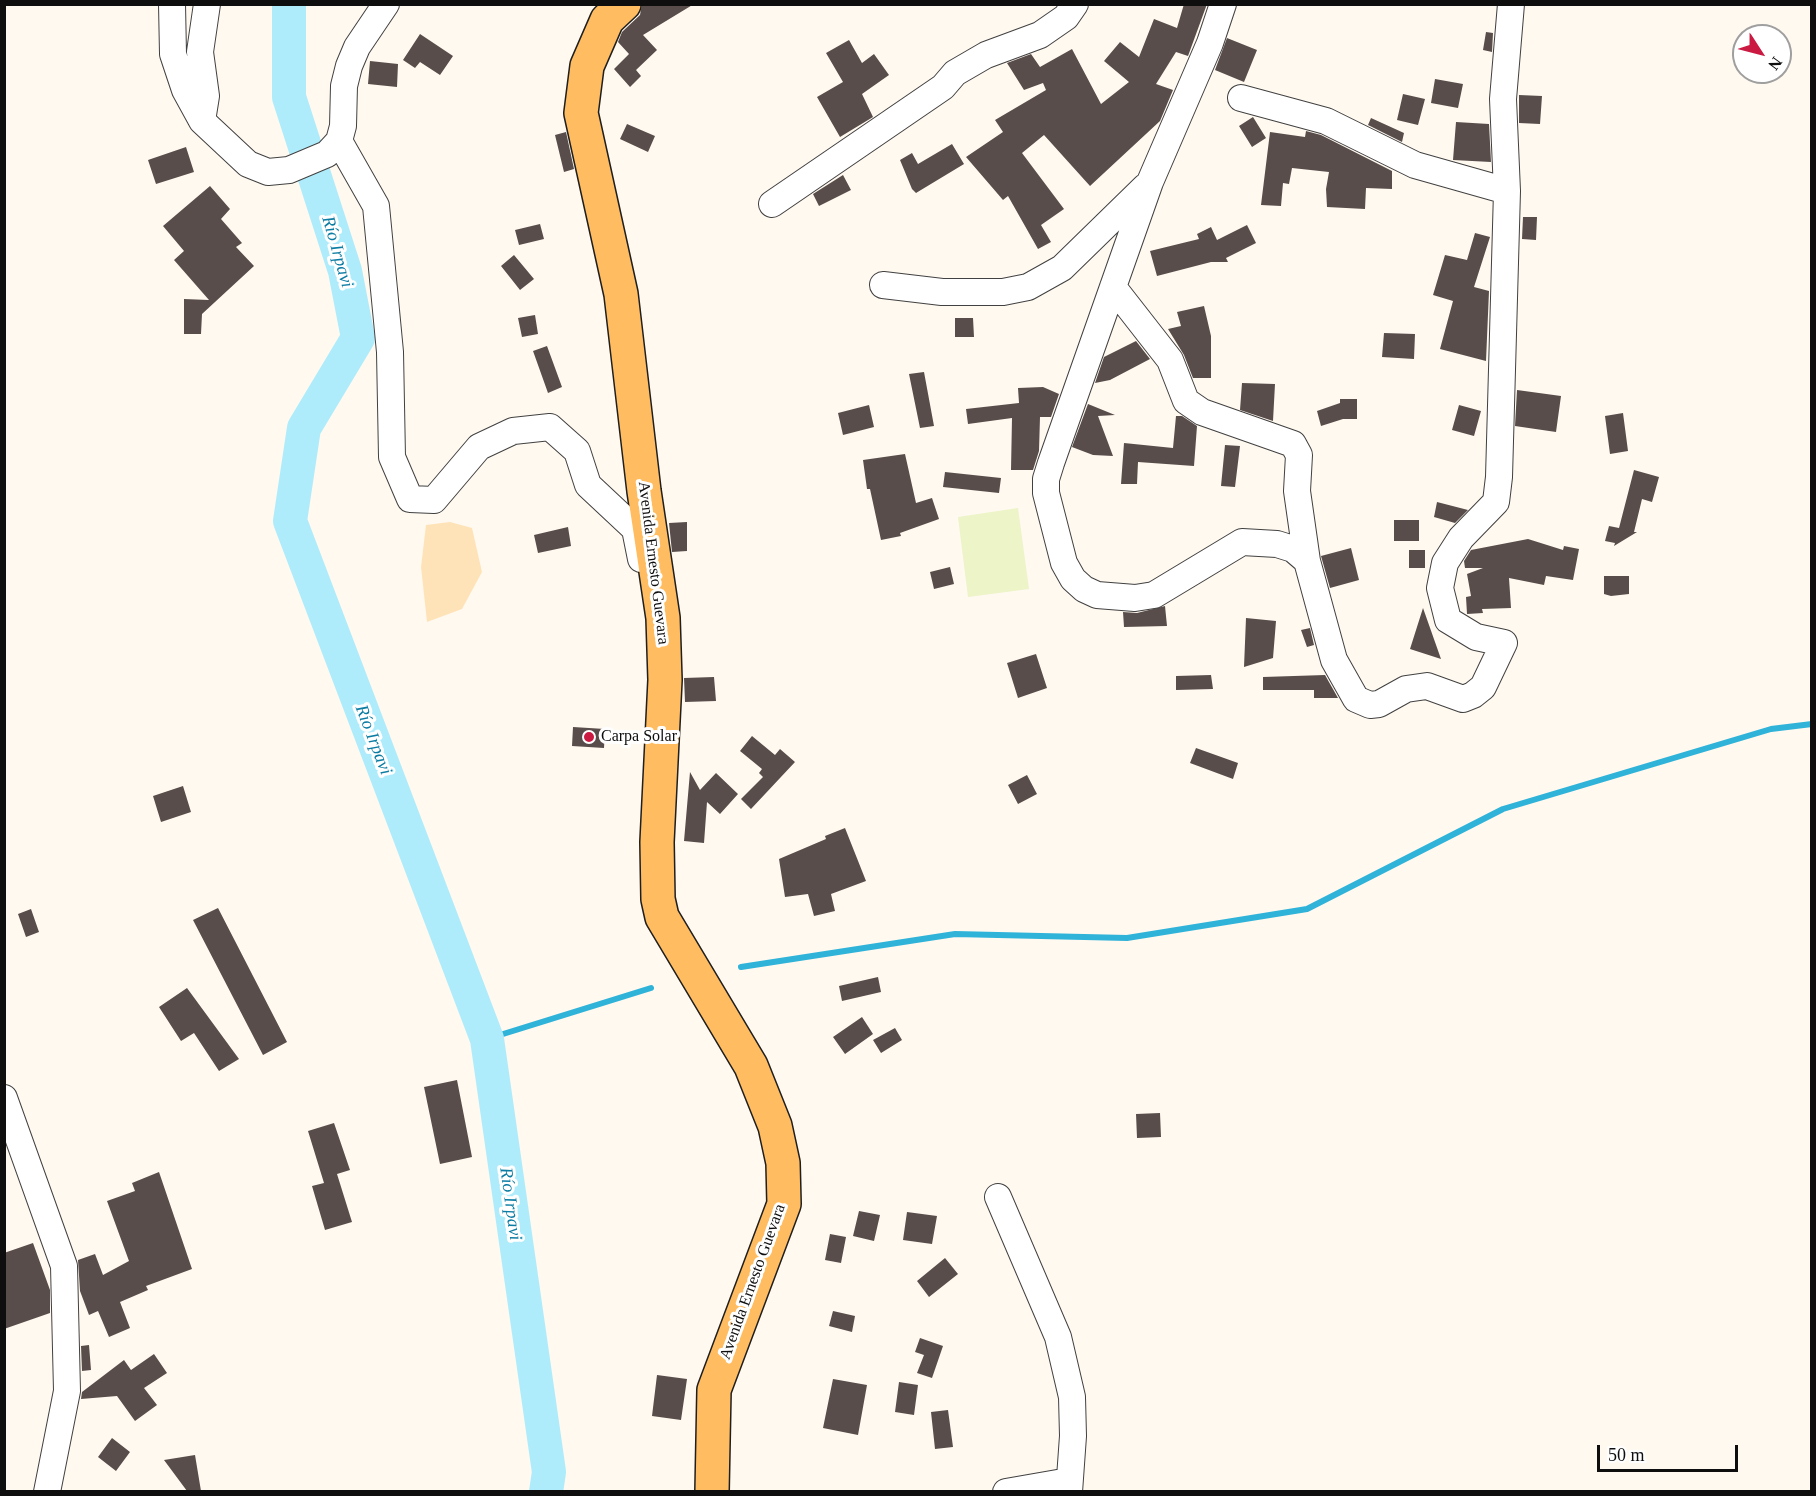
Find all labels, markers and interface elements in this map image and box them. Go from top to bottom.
north arrow [1732,24,1792,84]
text: N [1765,54,1786,73]
water label: Río Irpavi [316,214,358,290]
street label: Avenida Ernesto Guevara [633,480,673,646]
water label: Río Irpavi [350,702,396,778]
place label: Carpa Solar [601,727,677,747]
marker: Carpa Solar [582,730,596,744]
water label: Río Irpavi [494,1166,526,1242]
street label: Avenida Ernesto Guevara [716,1202,790,1362]
scale bar [1600,1433,1741,1471]
text: 50 m [1608,1445,1645,1465]

